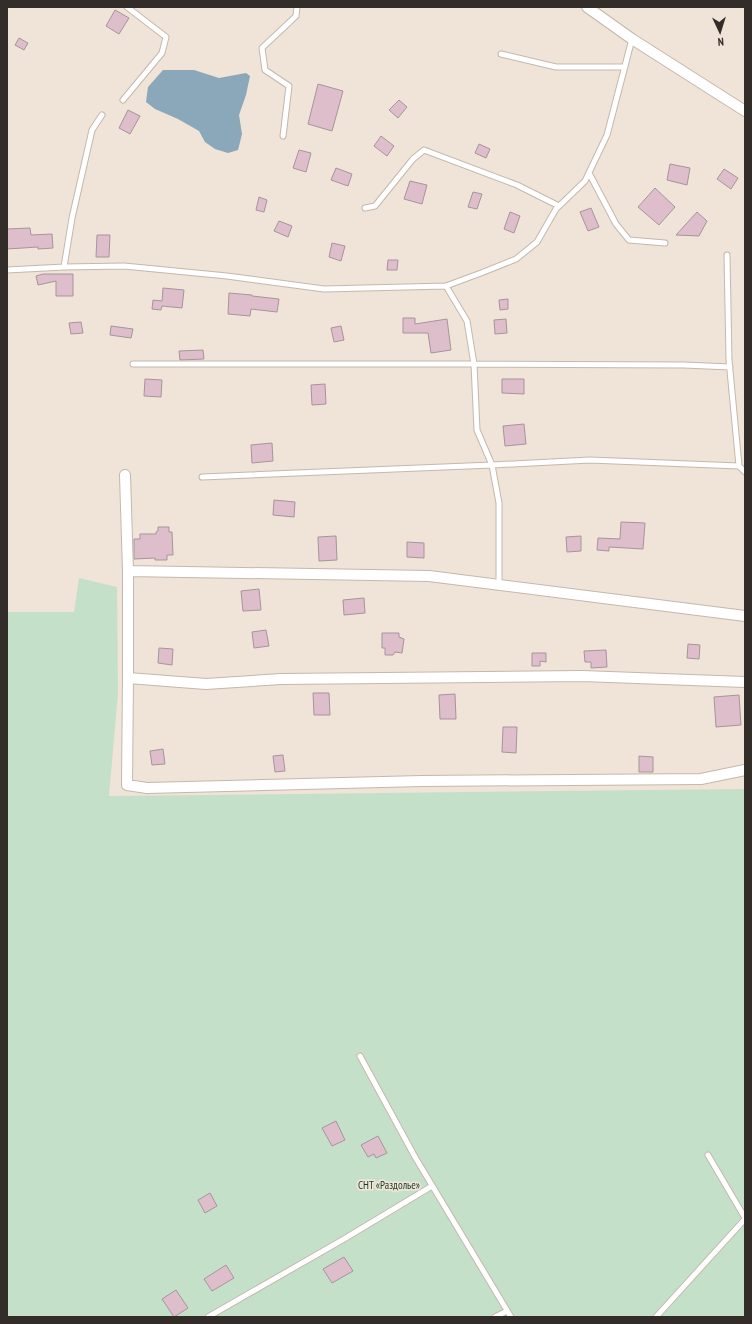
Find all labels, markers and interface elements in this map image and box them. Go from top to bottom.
north arrow [700,12,740,52]
text: N [717,35,724,49]
park label: СНТ «Раздолье» [358,1178,420,1192]

